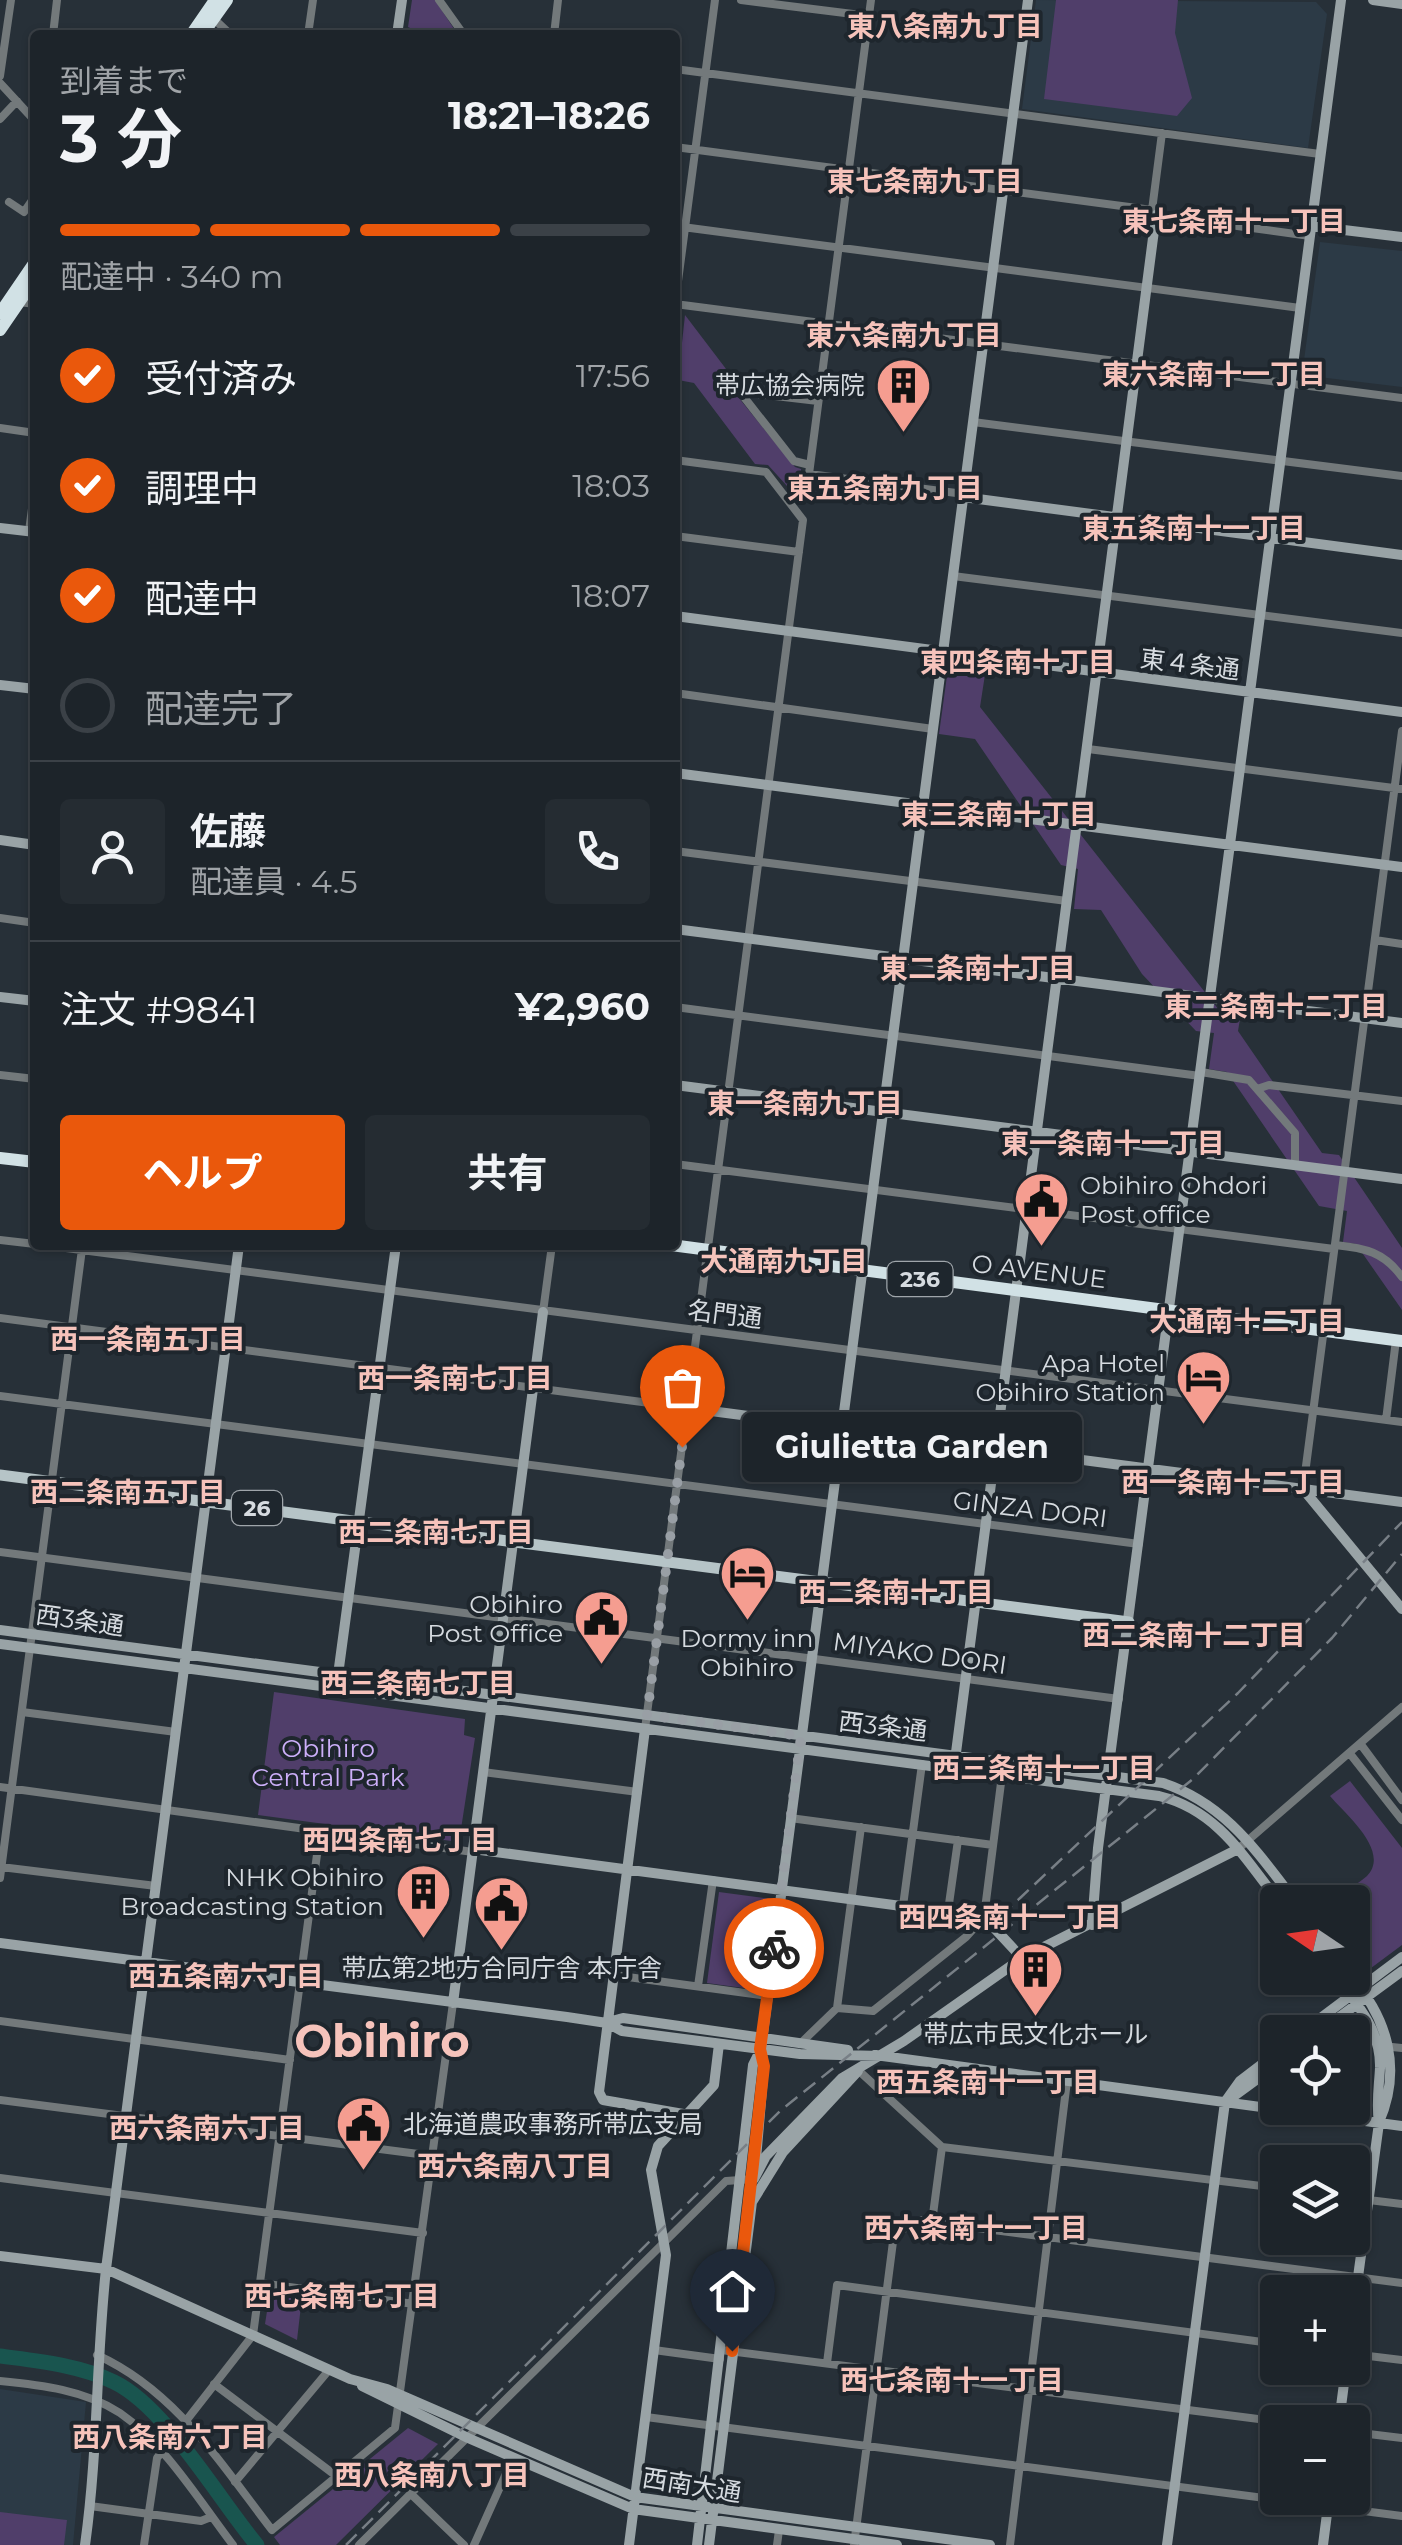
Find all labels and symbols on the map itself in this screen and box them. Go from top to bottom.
district label: 東八条南九丁目 [847,9,1043,43]
district label: 東七条南九丁目 [827,164,1023,198]
district label: 東七条南十一丁目 [1122,204,1346,238]
district label: 東六条南九丁目 [806,318,1002,352]
building icon: 帯広協会病院 [874,355,934,434]
district label: 東六条南十一丁目 [1102,357,1326,391]
place label: 帯広協会病院 [715,370,865,400]
district label: 東五条南九丁目 [787,471,983,505]
district label: 東五条南十一丁目 [1082,511,1306,545]
street label: 東４条通 [1139,643,1241,685]
district label: 東四条南十丁目 [920,645,1116,679]
district label: 東三条南十丁目 [901,797,1097,831]
district label: 東二条南十丁目 [880,951,1076,985]
district label: 東二条南十二丁目 [1164,989,1388,1023]
district label: 東一条南九丁目 [707,1086,903,1120]
district label: 東一条南十一丁目 [1001,1126,1225,1160]
public building icon: Obihiro Ohdori Post office [1011,1169,1071,1248]
place label: Obihiro Ohdori Post office [1080,1170,1267,1229]
district label: 大通南九丁目 [700,1244,868,1278]
street label: O AVENUE [970,1248,1108,1294]
road number: 236 [888,1262,952,1296]
street label: 名門通 [686,1295,764,1333]
district label: 大通南十二丁目 [1149,1304,1345,1338]
district label: 西一条南五丁目 [50,1322,246,1356]
pin [640,1345,725,1448]
hotel icon: Apa Hotel Obihiro Station [1174,1347,1234,1426]
place label: Apa Hotel Obihiro Station [976,1348,1165,1407]
district label: 西一条南七丁目 [357,1361,553,1395]
callout: Giulietta Garden [742,1412,1082,1482]
district label: 西一条南十二丁目 [1121,1465,1345,1499]
district label: 西二条南五丁目 [30,1475,226,1509]
street label: GINZA DORI [951,1485,1109,1533]
road number: 26 [232,1491,282,1525]
district label: 西二条南七丁目 [338,1515,534,1549]
hotel icon: Dormy inn Obihiro [717,1544,777,1623]
district label: 西二条南十丁目 [798,1575,994,1609]
public building icon: Obihiro Post Office [572,1588,632,1667]
place label: Obihiro Post Office [427,1589,563,1648]
street label: 西3条通 [34,1599,126,1641]
district label: 西二条南十二丁目 [1082,1618,1306,1652]
place label: Dormy inn Obihiro [681,1623,813,1682]
street label: MIYAKO DORI [831,1626,1009,1680]
district label: 西三条南七丁目 [320,1666,516,1700]
street label: 西3条通 [837,1706,929,1746]
park label: Obihiro Central Park [251,1733,405,1792]
district label: 西三条南十一丁目 [932,1751,1156,1785]
district label: 西四条南七丁目 [302,1823,498,1857]
building icon: NHK Obihiro Broadcasting Station [393,1861,453,1940]
place label: NHK Obihiro Broadcasting Station [120,1862,384,1921]
public building icon: 帯広第2地方合同庁舎 本庁舎 [472,1873,532,1952]
north arrow [1260,1885,1370,1995]
courier [724,1898,824,1998]
district label: 西四条南十一丁目 [898,1900,1122,1934]
building icon: 帯広市民文化ホール [1006,1940,1066,2019]
place label: 帯広第2地方合同庁舎 本庁舎 [342,1953,662,1983]
district label: 西五条南六丁目 [128,1959,324,1993]
district label: Obihiro [294,2013,470,2068]
place label: 帯広市民文化ホール [923,2019,1149,2049]
district label: 西五条南十一丁目 [876,2065,1100,2099]
public building icon: 北海道農政事務所帯広支局 [334,2094,394,2173]
place label: 北海道農政事務所帯広支局 [403,2109,703,2139]
district label: 西六条南六丁目 [109,2111,305,2145]
district label: 西六条南八丁目 [417,2149,613,2183]
district label: 西六条南十一丁目 [864,2211,1088,2245]
pin [690,2249,775,2352]
district label: 西七条南七丁目 [244,2279,440,2313]
district label: 西七条南十一丁目 [840,2363,1064,2397]
district label: 西八条南六丁目 [72,2420,268,2454]
district label: 西八条南八丁目 [334,2458,530,2492]
street label: 西南大通 [640,2462,744,2508]

